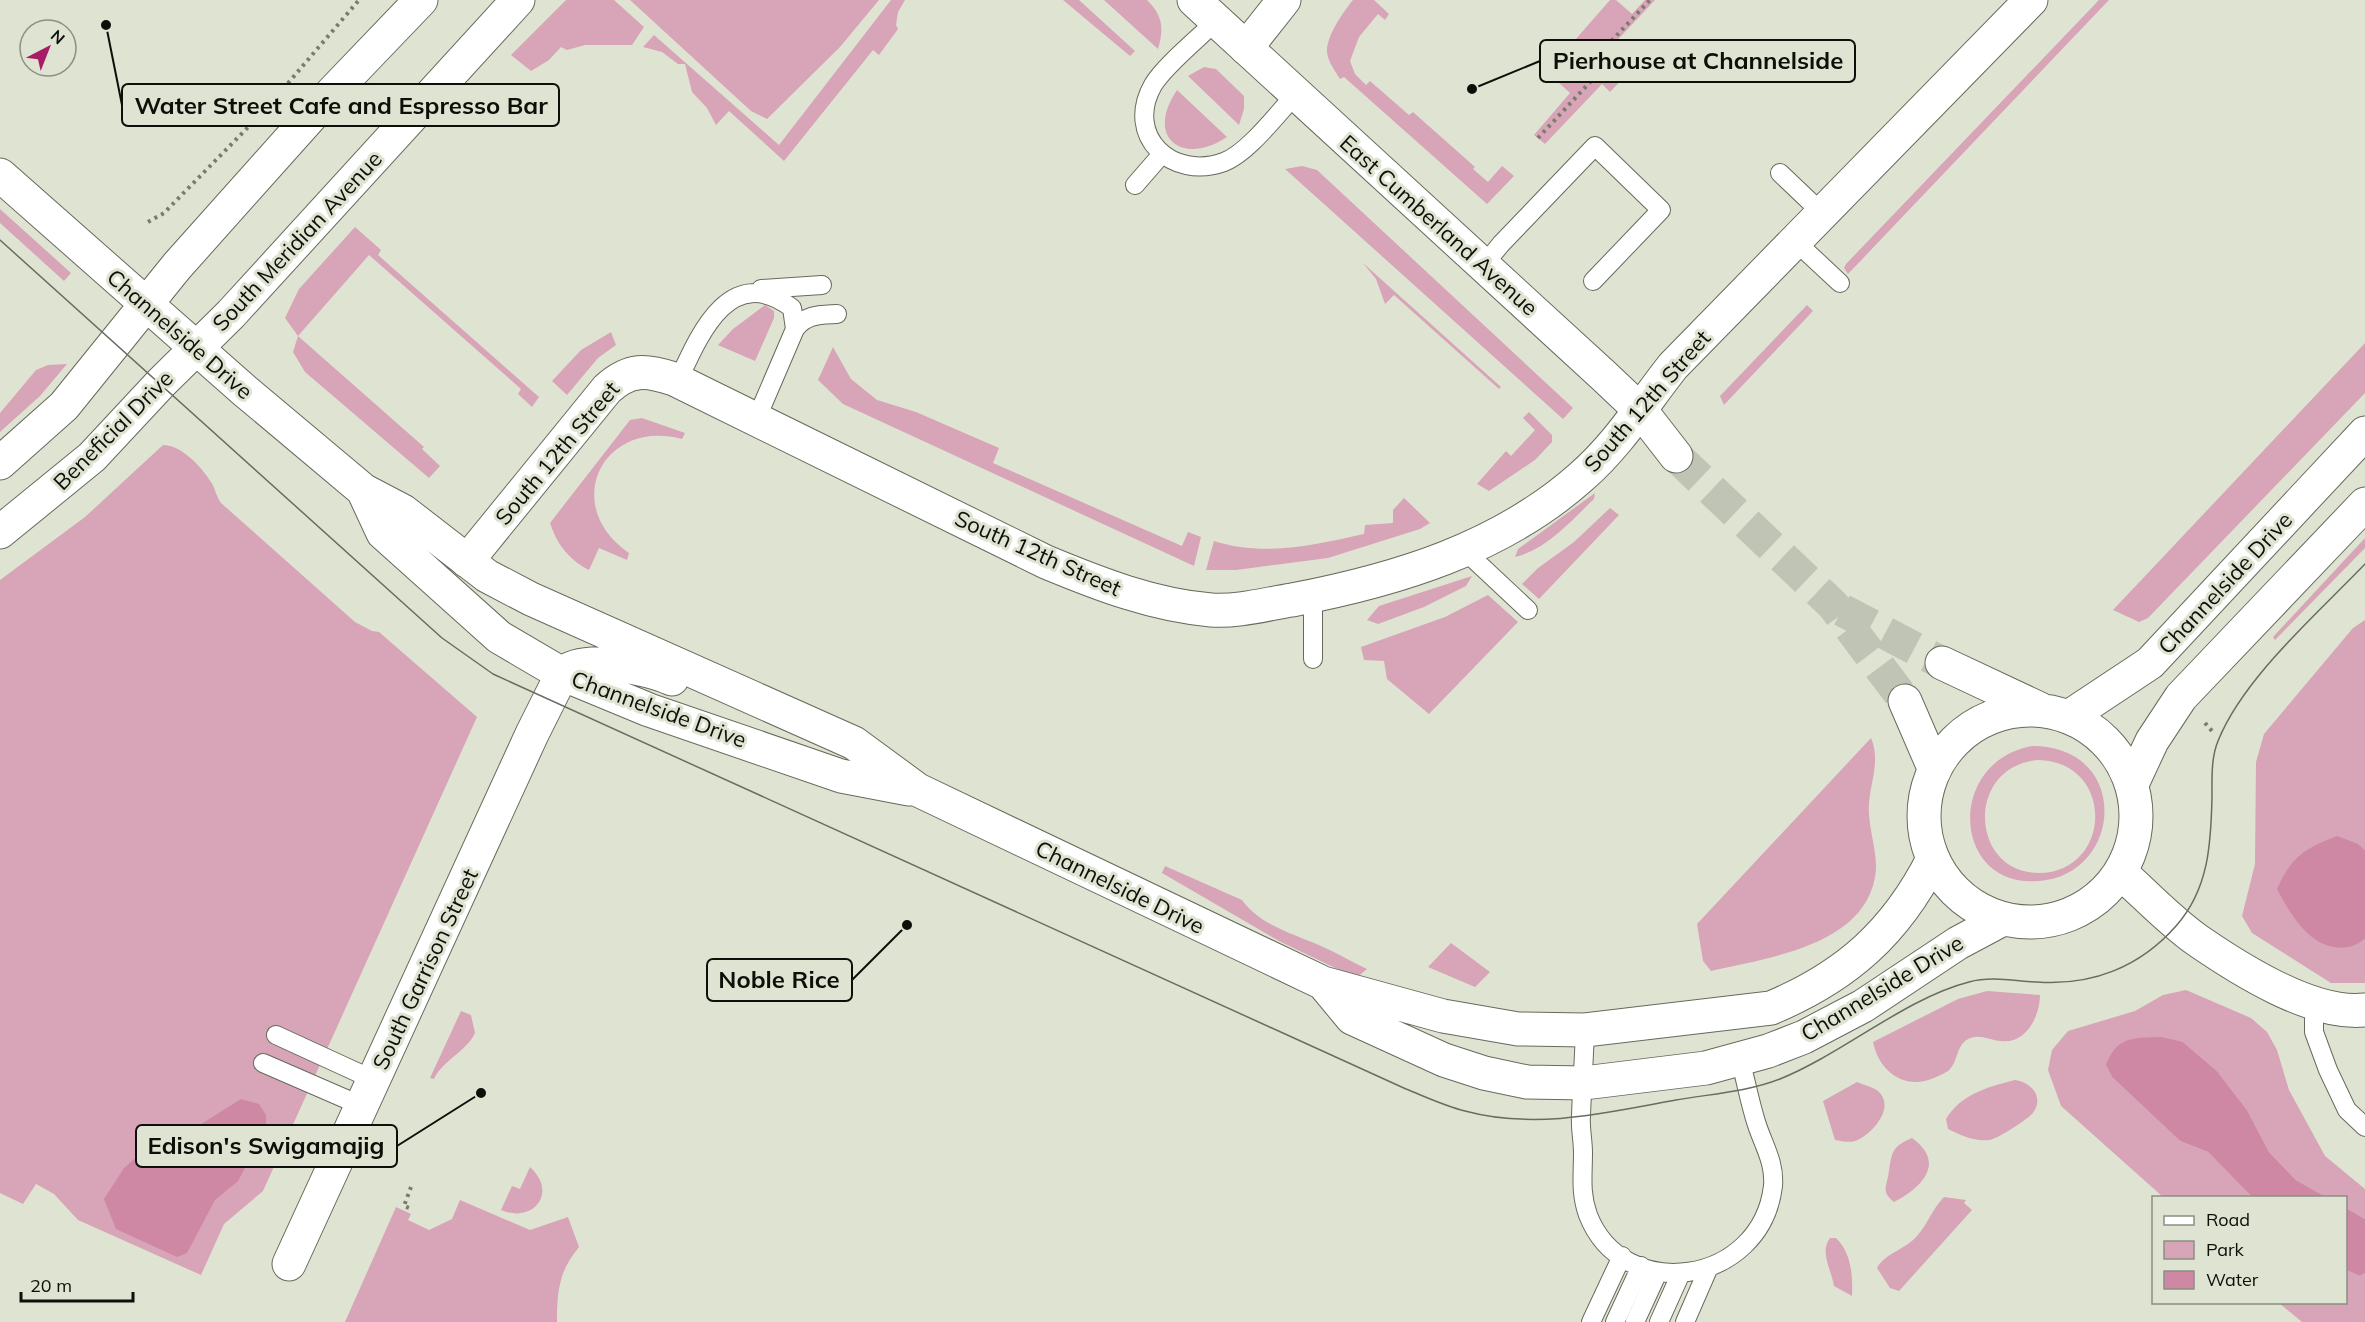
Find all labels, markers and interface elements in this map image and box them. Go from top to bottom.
north arrow [18,18,78,78]
text: N [47,25,69,48]
callout: Pierhouse at Channelside [1540,40,1855,82]
text: Pierhouse at Channelside [1553,45,1843,75]
callout: Water Street Cafe and Espresso Bar [122,84,559,126]
text: Water Street Cafe and Espresso Bar [134,90,548,120]
street label: East Cumberland Avenue [1334,129,1544,321]
street label: South Meridian Avenue [206,145,388,337]
street label: Channelside Drive [101,263,259,405]
street label: South 12th Street [1578,324,1716,478]
street label: Beneficial Drive [47,364,179,496]
street label: South 12th Street [489,375,625,531]
street label: South 12th Street [951,504,1126,602]
street label: Channelside Drive [2152,506,2298,660]
street label: Channelside Drive [568,664,750,754]
street label: Channelside Drive [1031,834,1209,940]
street label: South Garrison Street [366,864,484,1074]
street label: Channelside Drive [1796,929,1968,1047]
callout: Noble Rice [707,959,852,1001]
text: Noble Rice [718,964,840,994]
callout: Edison's Swigamajig [136,1125,397,1167]
text: Edison's Swigamajig [148,1130,384,1160]
legend [2152,1196,2347,1304]
text: Road [2206,1208,2250,1231]
text: Park [2206,1238,2245,1261]
scale bar [21,1265,134,1303]
text: Water [2206,1268,2259,1291]
text: 20 m [30,1274,72,1297]

